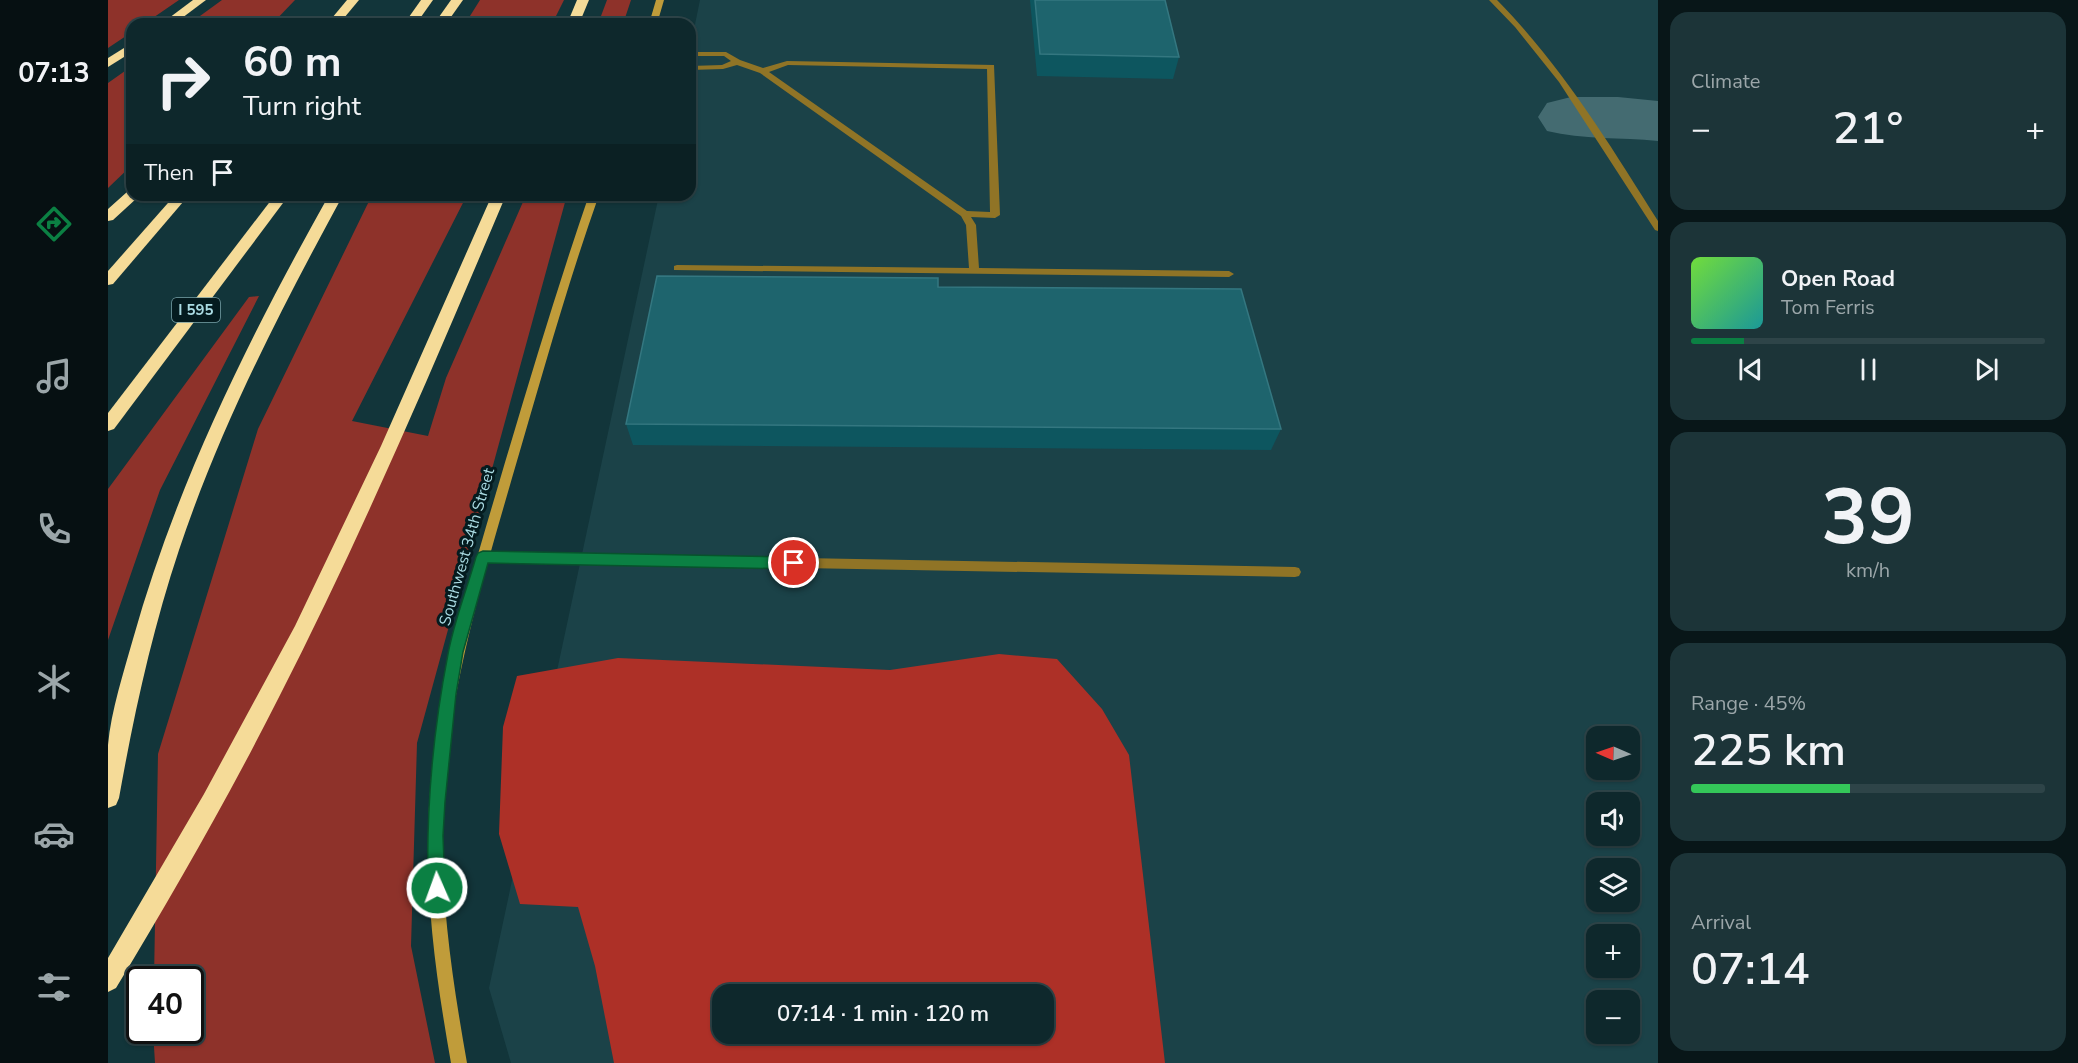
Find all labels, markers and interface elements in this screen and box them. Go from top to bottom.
text: 60 m [243,34,342,91]
icon: right [144,42,222,120]
text: 07:13 [18,55,90,92]
text: Climate [1691,68,1760,95]
text: Turn right [243,88,361,125]
text: 21° [1833,98,1903,159]
text: − [1691,107,1711,152]
text: + [2025,107,2045,152]
icon: arrive [206,156,239,189]
text: Then [144,158,194,188]
icon: directions [33,203,75,245]
text: Open Road [1781,264,1895,294]
text: Tom Ferris [1781,294,1875,321]
road number: I 595 [172,298,220,322]
icon: previous [1734,353,1767,386]
icon: pause [1852,353,1885,386]
icon: next [1970,353,2003,386]
icon: music [33,355,75,397]
text: 39 [1821,464,1915,571]
street label: Southwest 34th Street [434,465,500,628]
icon: phone [33,508,75,550]
pin [768,537,819,588]
icon: arrive [777,546,810,579]
text: km/h [1846,557,1890,584]
icon: climate [33,661,75,703]
text: Range · 45% [1691,690,1806,717]
text: 225 km [1691,720,1846,781]
north arrow [1586,726,1640,780]
map controls [1586,726,1640,1044]
button: sound [1586,792,1640,846]
icon: car [33,813,75,855]
position arrow [405,856,469,920]
button: layers [1586,858,1640,912]
text: Arrival [1691,909,1751,936]
button: + [1586,924,1640,978]
text: 07:14 [1691,939,1810,1000]
icon: filters [33,966,75,1008]
speed limit sign: 40 [126,966,204,1044]
button: − [1586,990,1640,1044]
text: 07:14 · 1 min · 120 m [777,999,989,1029]

